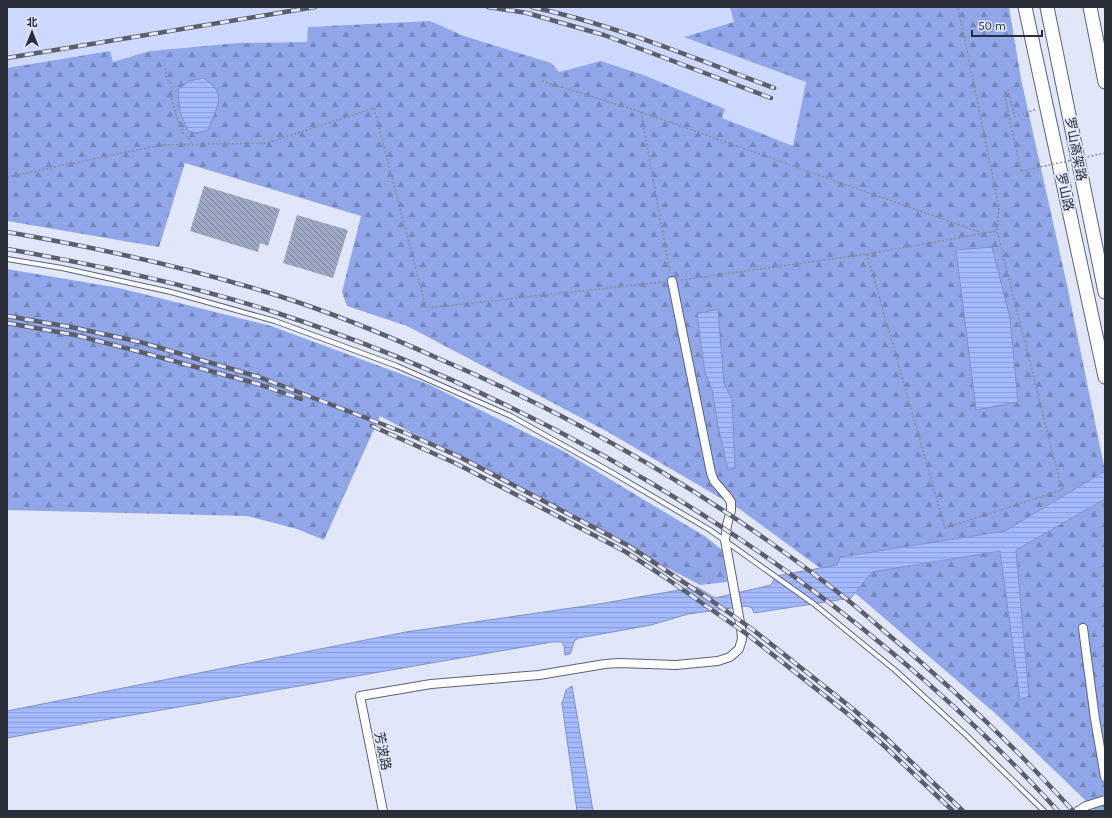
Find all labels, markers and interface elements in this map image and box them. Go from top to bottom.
north arrow [12,12,52,52]
scale bar [972,12,1042,38]
text: 北 [27,16,38,29]
text: 50 m [978,19,1006,33]
street label: 罗山高架路 [1062,116,1090,182]
street label: 罗山路 [1053,171,1077,213]
street label: 芳波路 [372,730,394,772]

